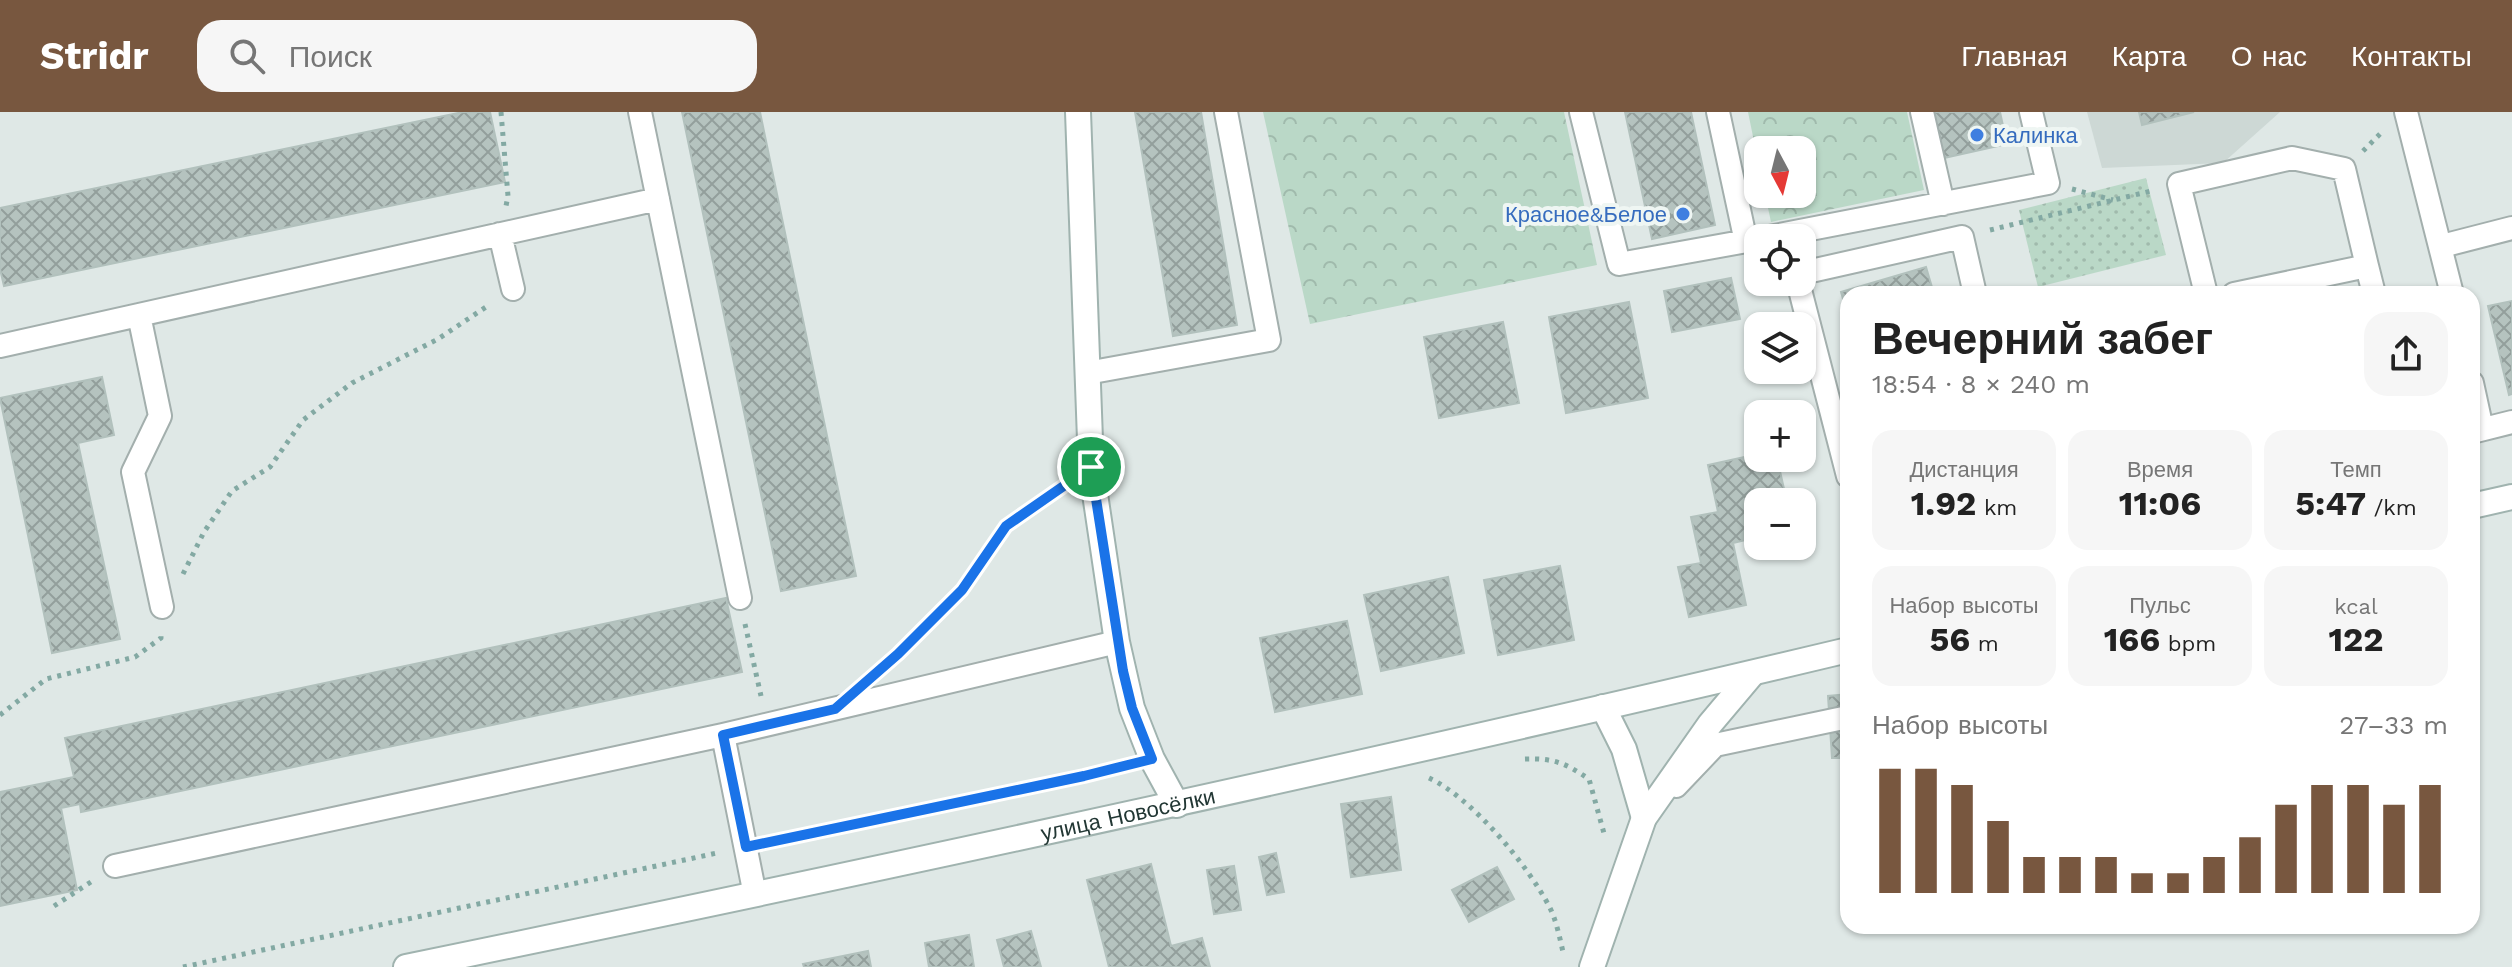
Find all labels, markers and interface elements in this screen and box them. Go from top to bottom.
search box [197,20,757,92]
text: Stridr [40,34,149,78]
icon: search [225,34,269,78]
text: Поиск [289,39,372,74]
text: Главная [1961,40,2068,73]
text: Карта [2112,40,2187,73]
text: О нас [2231,40,2307,73]
text: Контакты [2351,40,2472,73]
place label: Калинка [1993,123,2078,148]
marker: Калинка [1968,126,1986,144]
north arrow [1744,136,1816,208]
map controls [1744,136,1816,560]
place label: Красное&Белое [1505,202,1667,227]
marker: Красное&Белое [1674,205,1692,223]
button: locate [1744,224,1816,296]
button: layers [1744,312,1816,384]
button: share [2364,312,2448,396]
text: Вечерний забег [1872,313,2213,365]
text: 18:54 · 8 × 240 m [1872,369,2090,399]
button: + [1744,400,1816,472]
pin [1057,433,1125,501]
icon: arrive [1069,445,1113,489]
text: Дистанция [1909,457,2019,482]
text: Время [2127,457,2193,482]
text: Темп [2330,457,2382,482]
text: 1.92 [1911,483,1976,523]
text: 11:06 [2119,483,2201,523]
text: 5:47 [2295,483,2366,523]
button: − [1744,488,1816,560]
text: km [1976,495,2017,520]
text: /km [2366,495,2417,520]
text: Набор высоты [1889,593,2039,618]
text: Пульс [2129,593,2191,618]
text: kcal [2334,594,2378,619]
text: 56 [1929,619,1970,659]
text: 166 [2104,619,2160,659]
text: 122 [2328,619,2384,659]
text: m [1970,631,1999,656]
text: bpm [2160,631,2216,656]
text: Набор высоты [1872,710,2048,740]
text: 27–33 m [2339,710,2448,740]
street label: улица Новосёлки [1038,783,1218,845]

